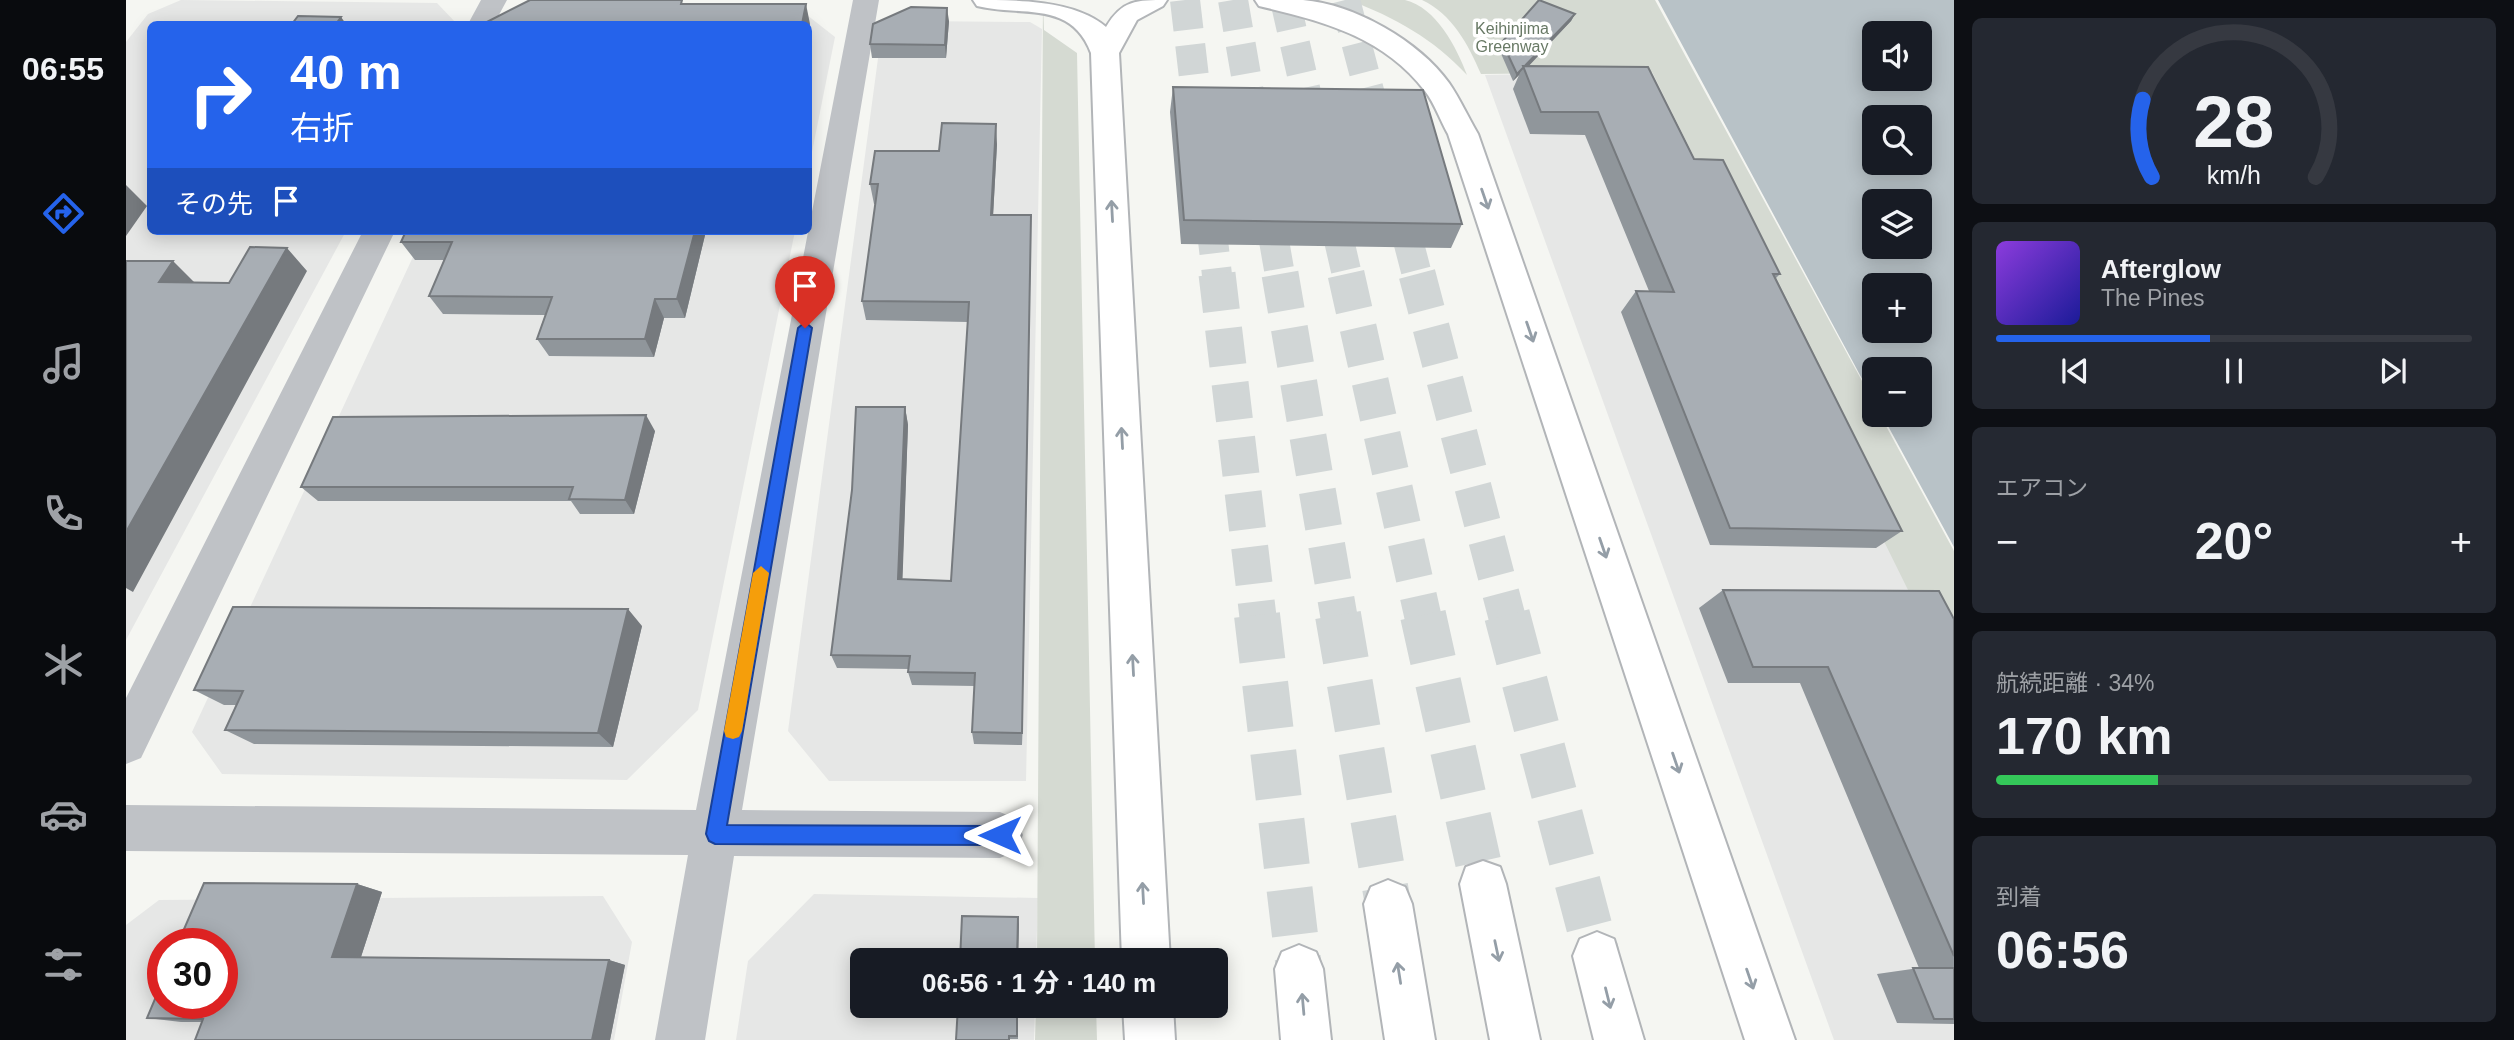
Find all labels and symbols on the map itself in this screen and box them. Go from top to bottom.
park label: Keihinjima Greenway [1475,20,1549,55]
one-way arrow [1480,187,1492,209]
one-way arrow [1105,200,1118,223]
pin [775,256,835,328]
one-way arrow [1525,321,1537,343]
one-way arrow [1116,427,1129,450]
one-way arrow [1598,536,1610,558]
one-way arrow [1126,654,1139,677]
one-way arrow [1671,752,1683,774]
position arrow [963,798,1037,872]
one-way arrow [1136,882,1149,904]
speed limit sign: 30 [147,928,238,1019]
one-way arrow [1491,939,1505,962]
one-way arrow [1392,962,1405,985]
one-way arrow [1744,967,1757,989]
one-way arrow [1602,986,1615,1009]
one-way arrow [1296,994,1309,1016]

